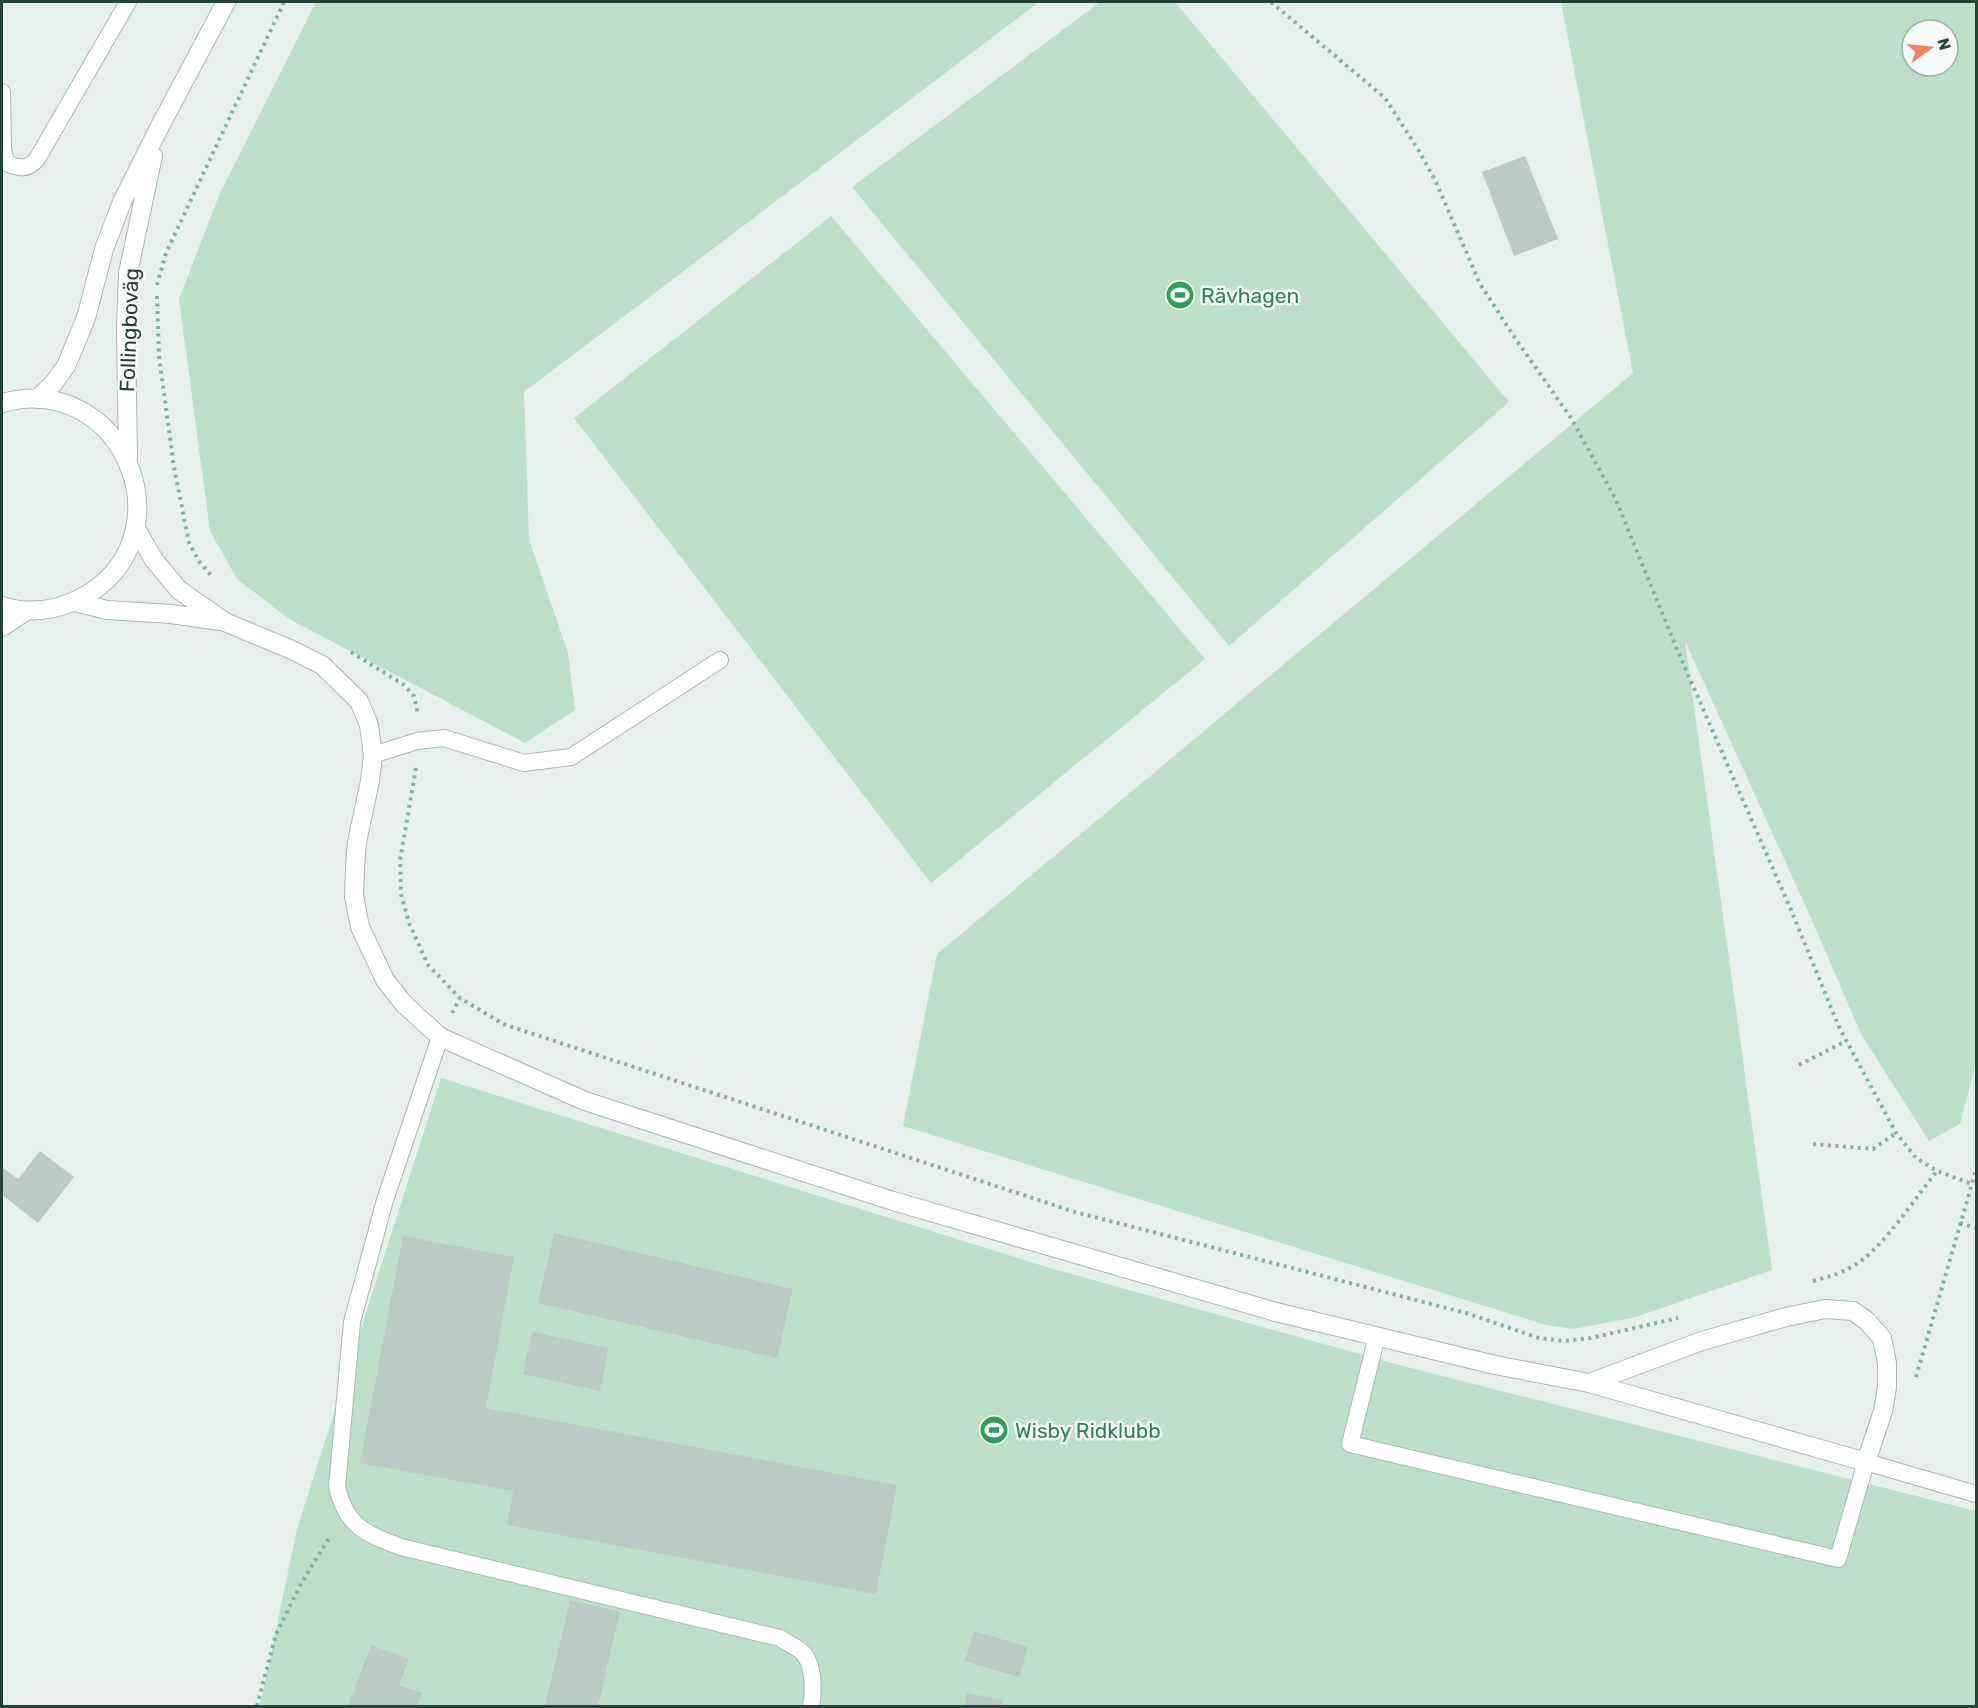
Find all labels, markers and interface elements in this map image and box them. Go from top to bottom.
north arrow [1900,18,1960,78]
text: N [1933,36,1955,52]
street label: Follingboväg [114,268,144,392]
sports icon: Rävhagen [1164,279,1196,311]
place label: Rävhagen [1201,283,1299,308]
sports icon: Wisby Ridklubb [978,1414,1010,1446]
place label: Wisby Ridklubb [1015,1418,1161,1443]

